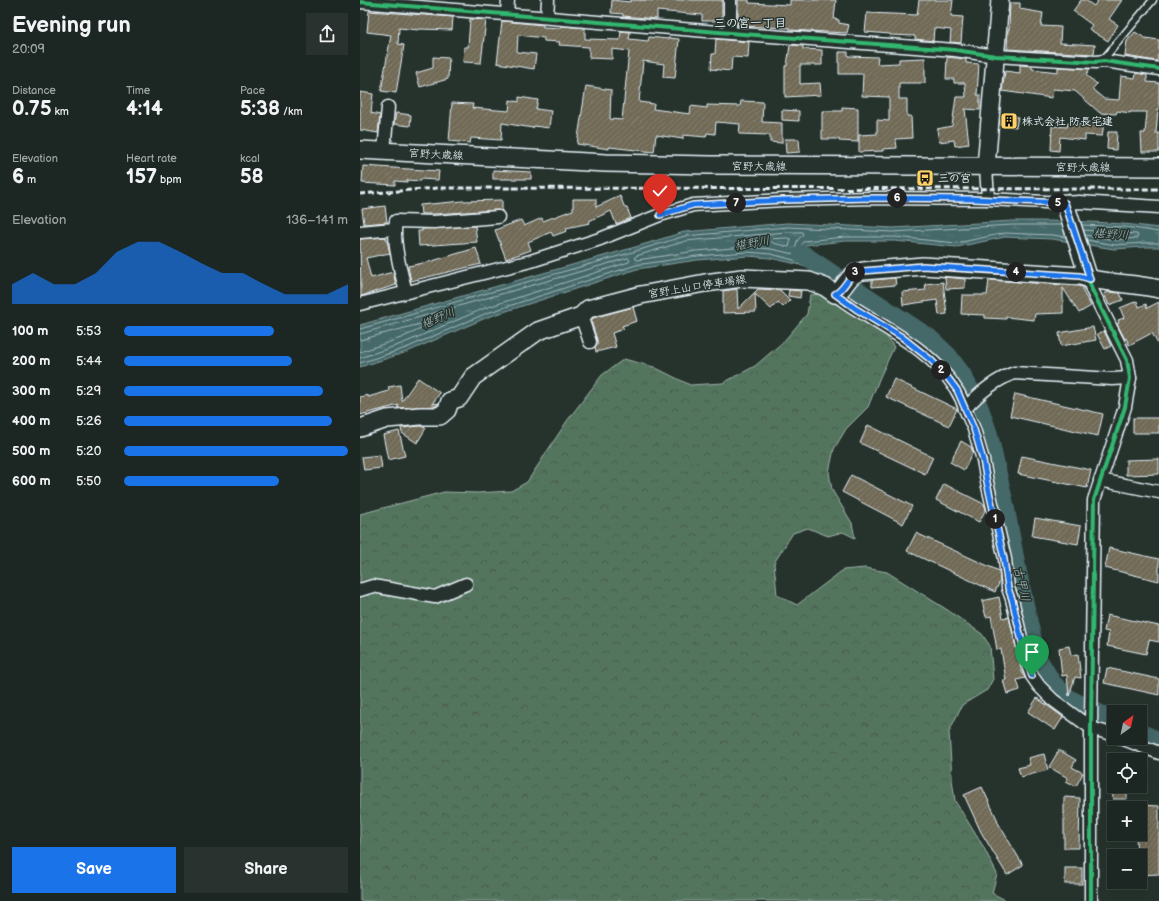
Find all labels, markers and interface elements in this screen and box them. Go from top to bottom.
text: Evening run [12,12,131,39]
button: share [306,13,348,55]
district label: 三の宮一丁目 [714,16,786,31]
text: 20:09 [12,41,45,57]
text: Distance [12,84,56,97]
text: Time [126,84,150,97]
text: Pace [240,84,265,97]
text: 0.75 [12,97,51,121]
text: 4:14 [126,97,163,121]
text: 5:38 [240,97,280,121]
text: km [51,105,69,118]
text: /km [280,105,302,118]
building icon: 株式会社 防長宅建 [999,111,1019,131]
place label: 株式会社 防長宅建 [1022,115,1113,128]
street label: 宮野大歳線 [408,147,464,162]
text: Elevation [12,152,58,165]
text: Heart rate [126,152,177,165]
text: kcal [240,152,260,165]
street label: 宮野大歳線 [732,160,787,173]
street label: 宮野大歳線 [1056,161,1111,174]
text: 6 [12,165,24,189]
text: 157 [126,165,157,189]
text: 58 [240,165,264,189]
bus stop icon: 三の宮 [915,168,935,188]
place label: 三の宮 [938,172,971,185]
text: m [24,173,36,186]
text: bpm [157,173,182,186]
pin [643,174,677,215]
icon: check [649,180,671,202]
pin: 6 [887,188,907,208]
text: 6 [894,191,900,204]
pin: 7 [726,193,746,213]
pin: 5 [1048,193,1068,213]
text: 7 [733,196,739,209]
text: 5 [1055,196,1061,209]
text: Elevation [12,212,66,228]
text: 136–141 m [286,212,348,228]
water label: 椹野川 [1093,226,1129,243]
water label: 椹野川 [733,233,771,254]
pin: 3 [845,262,865,282]
pin: 4 [1006,262,1026,282]
text: 3 [852,265,858,278]
text: 4 [1013,265,1019,278]
street label: 宮野上山口停車場線 [647,272,747,301]
water label: 椹野川 [419,304,458,333]
text: 100 m [12,323,48,339]
text: 5:53 [76,323,102,339]
text: 200 m [12,353,50,369]
text: 5:44 [76,353,102,369]
pin: 2 [931,360,951,380]
text: 2 [938,363,944,376]
text: 300 m [12,383,50,399]
text: 5:29 [76,383,101,399]
text: 400 m [12,413,50,429]
text: 5:26 [76,413,102,429]
text: 500 m [12,443,50,459]
text: 5:20 [76,443,101,459]
text: 600 m [12,473,51,489]
text: 5:50 [76,473,101,489]
pin: 1 [985,509,1005,529]
text: 1 [993,512,997,525]
water label: 古甲川 [1010,565,1033,603]
pin [1015,635,1049,676]
icon: arrive [1021,641,1043,663]
north arrow [1107,705,1147,745]
map controls [1107,705,1147,889]
button: locate [1107,753,1147,793]
button: + [1107,801,1147,841]
button: Save [12,847,176,893]
button: Share [184,847,348,893]
button: − [1107,849,1147,889]

